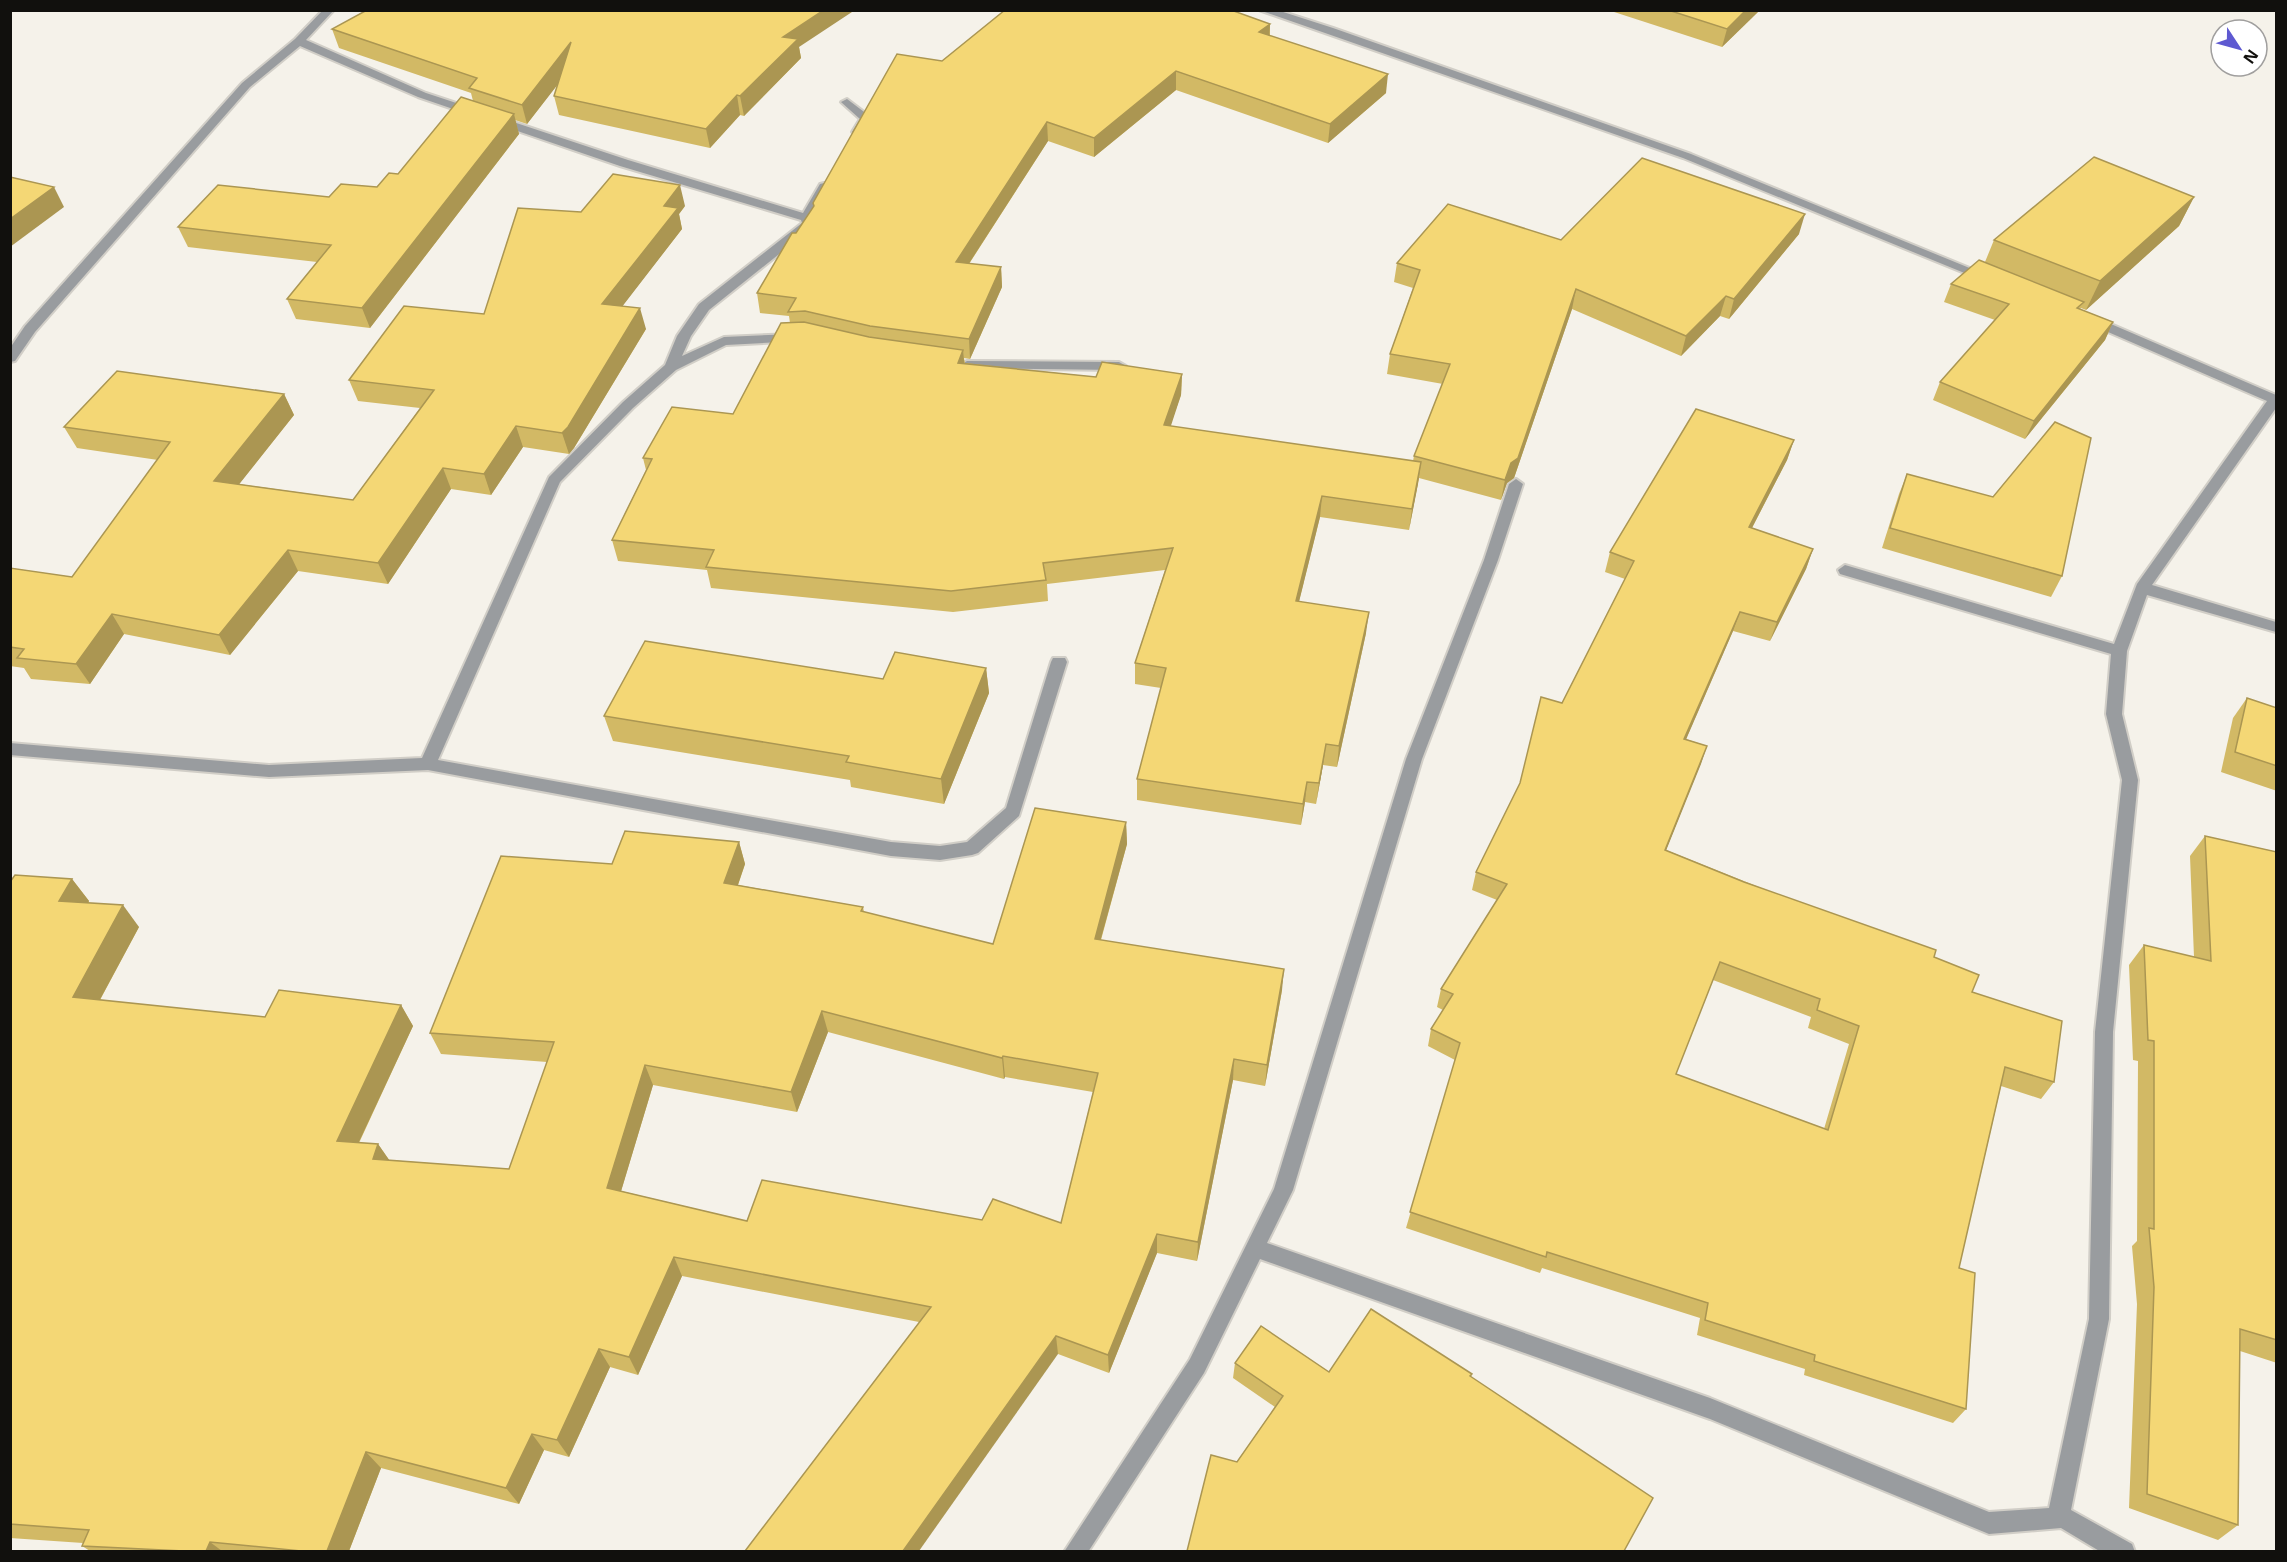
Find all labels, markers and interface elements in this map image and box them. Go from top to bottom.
north arrow [2209,18,2269,78]
text: N [2238,45,2264,69]

